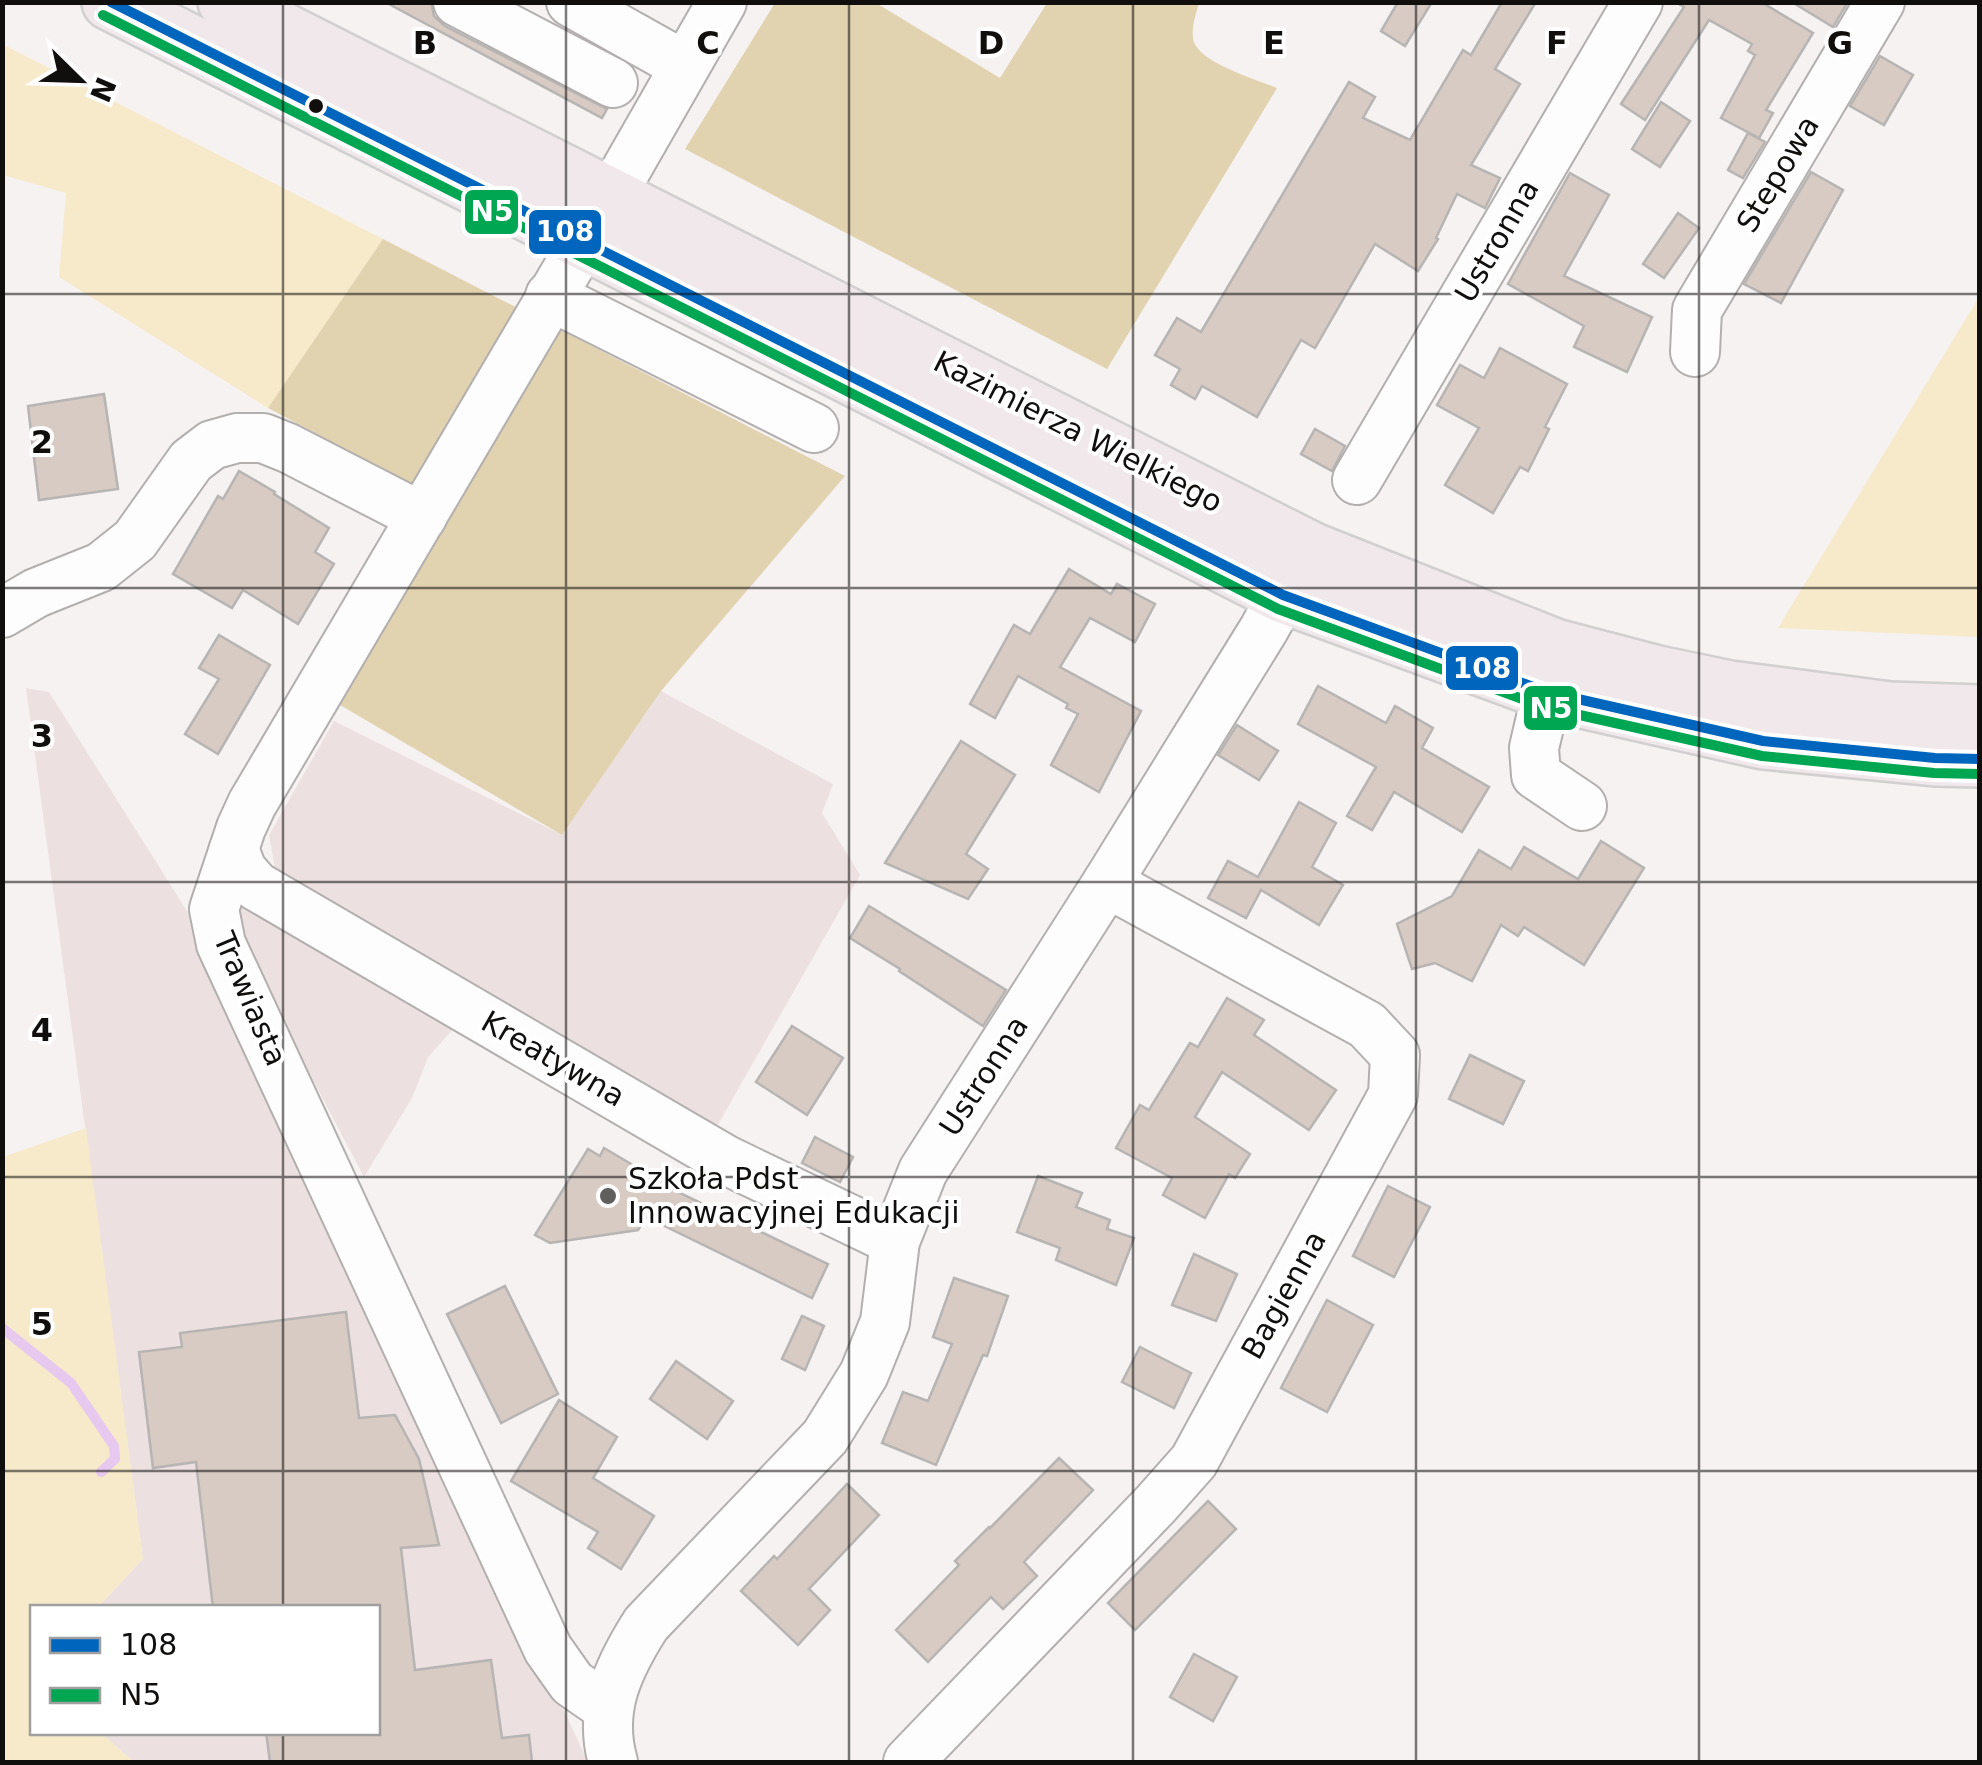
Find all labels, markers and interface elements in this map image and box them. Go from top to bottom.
text: B [413,24,437,62]
text: C [696,24,720,62]
text: D [978,24,1004,62]
text: E [1263,24,1285,62]
text: F [1546,24,1568,62]
text: G [1827,24,1853,62]
north arrow [30,30,130,130]
text: N [83,72,122,107]
unlabelled marker [306,96,326,116]
street label: Stepowa [1729,109,1826,238]
street label: Ustronna [1447,173,1546,308]
line badge: N5 [463,188,520,236]
text: N5 [471,195,513,228]
line badge: 108 [527,208,603,256]
text: 108 [536,215,594,248]
street label: Kazimierza Wielkiego [928,343,1228,520]
text: 2 [31,423,53,461]
line badge: 108 [1444,644,1520,692]
text: 108 [1453,652,1511,685]
line badge: N5 [1522,684,1579,732]
text: N5 [1530,692,1572,725]
text: 3 [31,717,53,755]
street label: Trawiasta [206,926,294,1071]
street label: Kreatywna [475,1004,631,1114]
street label: Ustronna [932,1009,1035,1142]
text: 4 [31,1011,53,1049]
place label: Szkoła Pdst Innowacyjnej Edukacji [628,1161,959,1230]
marker: Szkoła Pdst Innowacyjnej Edukacji [597,1185,619,1207]
street label: Bagienna [1234,1225,1333,1365]
text: 5 [31,1305,53,1343]
legend [30,1605,380,1735]
text: 108 [120,1627,177,1662]
text: N5 [120,1677,162,1712]

